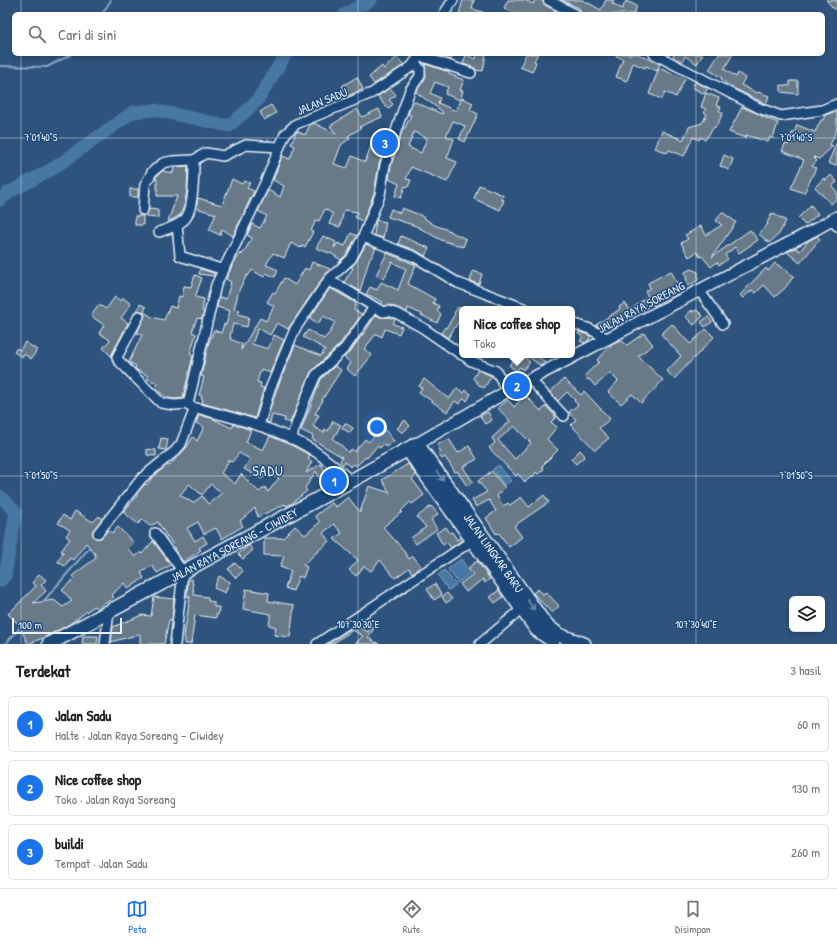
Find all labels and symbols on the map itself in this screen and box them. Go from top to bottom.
street label: JALAN SADU [294,83,350,119]
pin: 3 [372,128,398,158]
text: 7°01'40"S [25,131,58,144]
text: 7°01'40"S [780,131,813,144]
street label: JALAN RAYA SOREANG [595,277,688,337]
pin: 2 [504,371,530,401]
your location [367,417,387,437]
district label: SADU [252,461,284,480]
pin: 1 [321,466,347,496]
text: 7°01'50"S [24,469,58,482]
text: 7°01'50"S [779,469,813,482]
one-way arrow [436,470,444,481]
street label: JALAN RAYA SOREANG - CIWIDEY [167,503,301,586]
street label: JALAN LINGKAR BARU [460,509,528,596]
one-way arrow [527,599,535,610]
scale bar [12,616,122,635]
text: 107°30'30"E [337,618,380,631]
text: 107°30'40"E [675,618,717,631]

